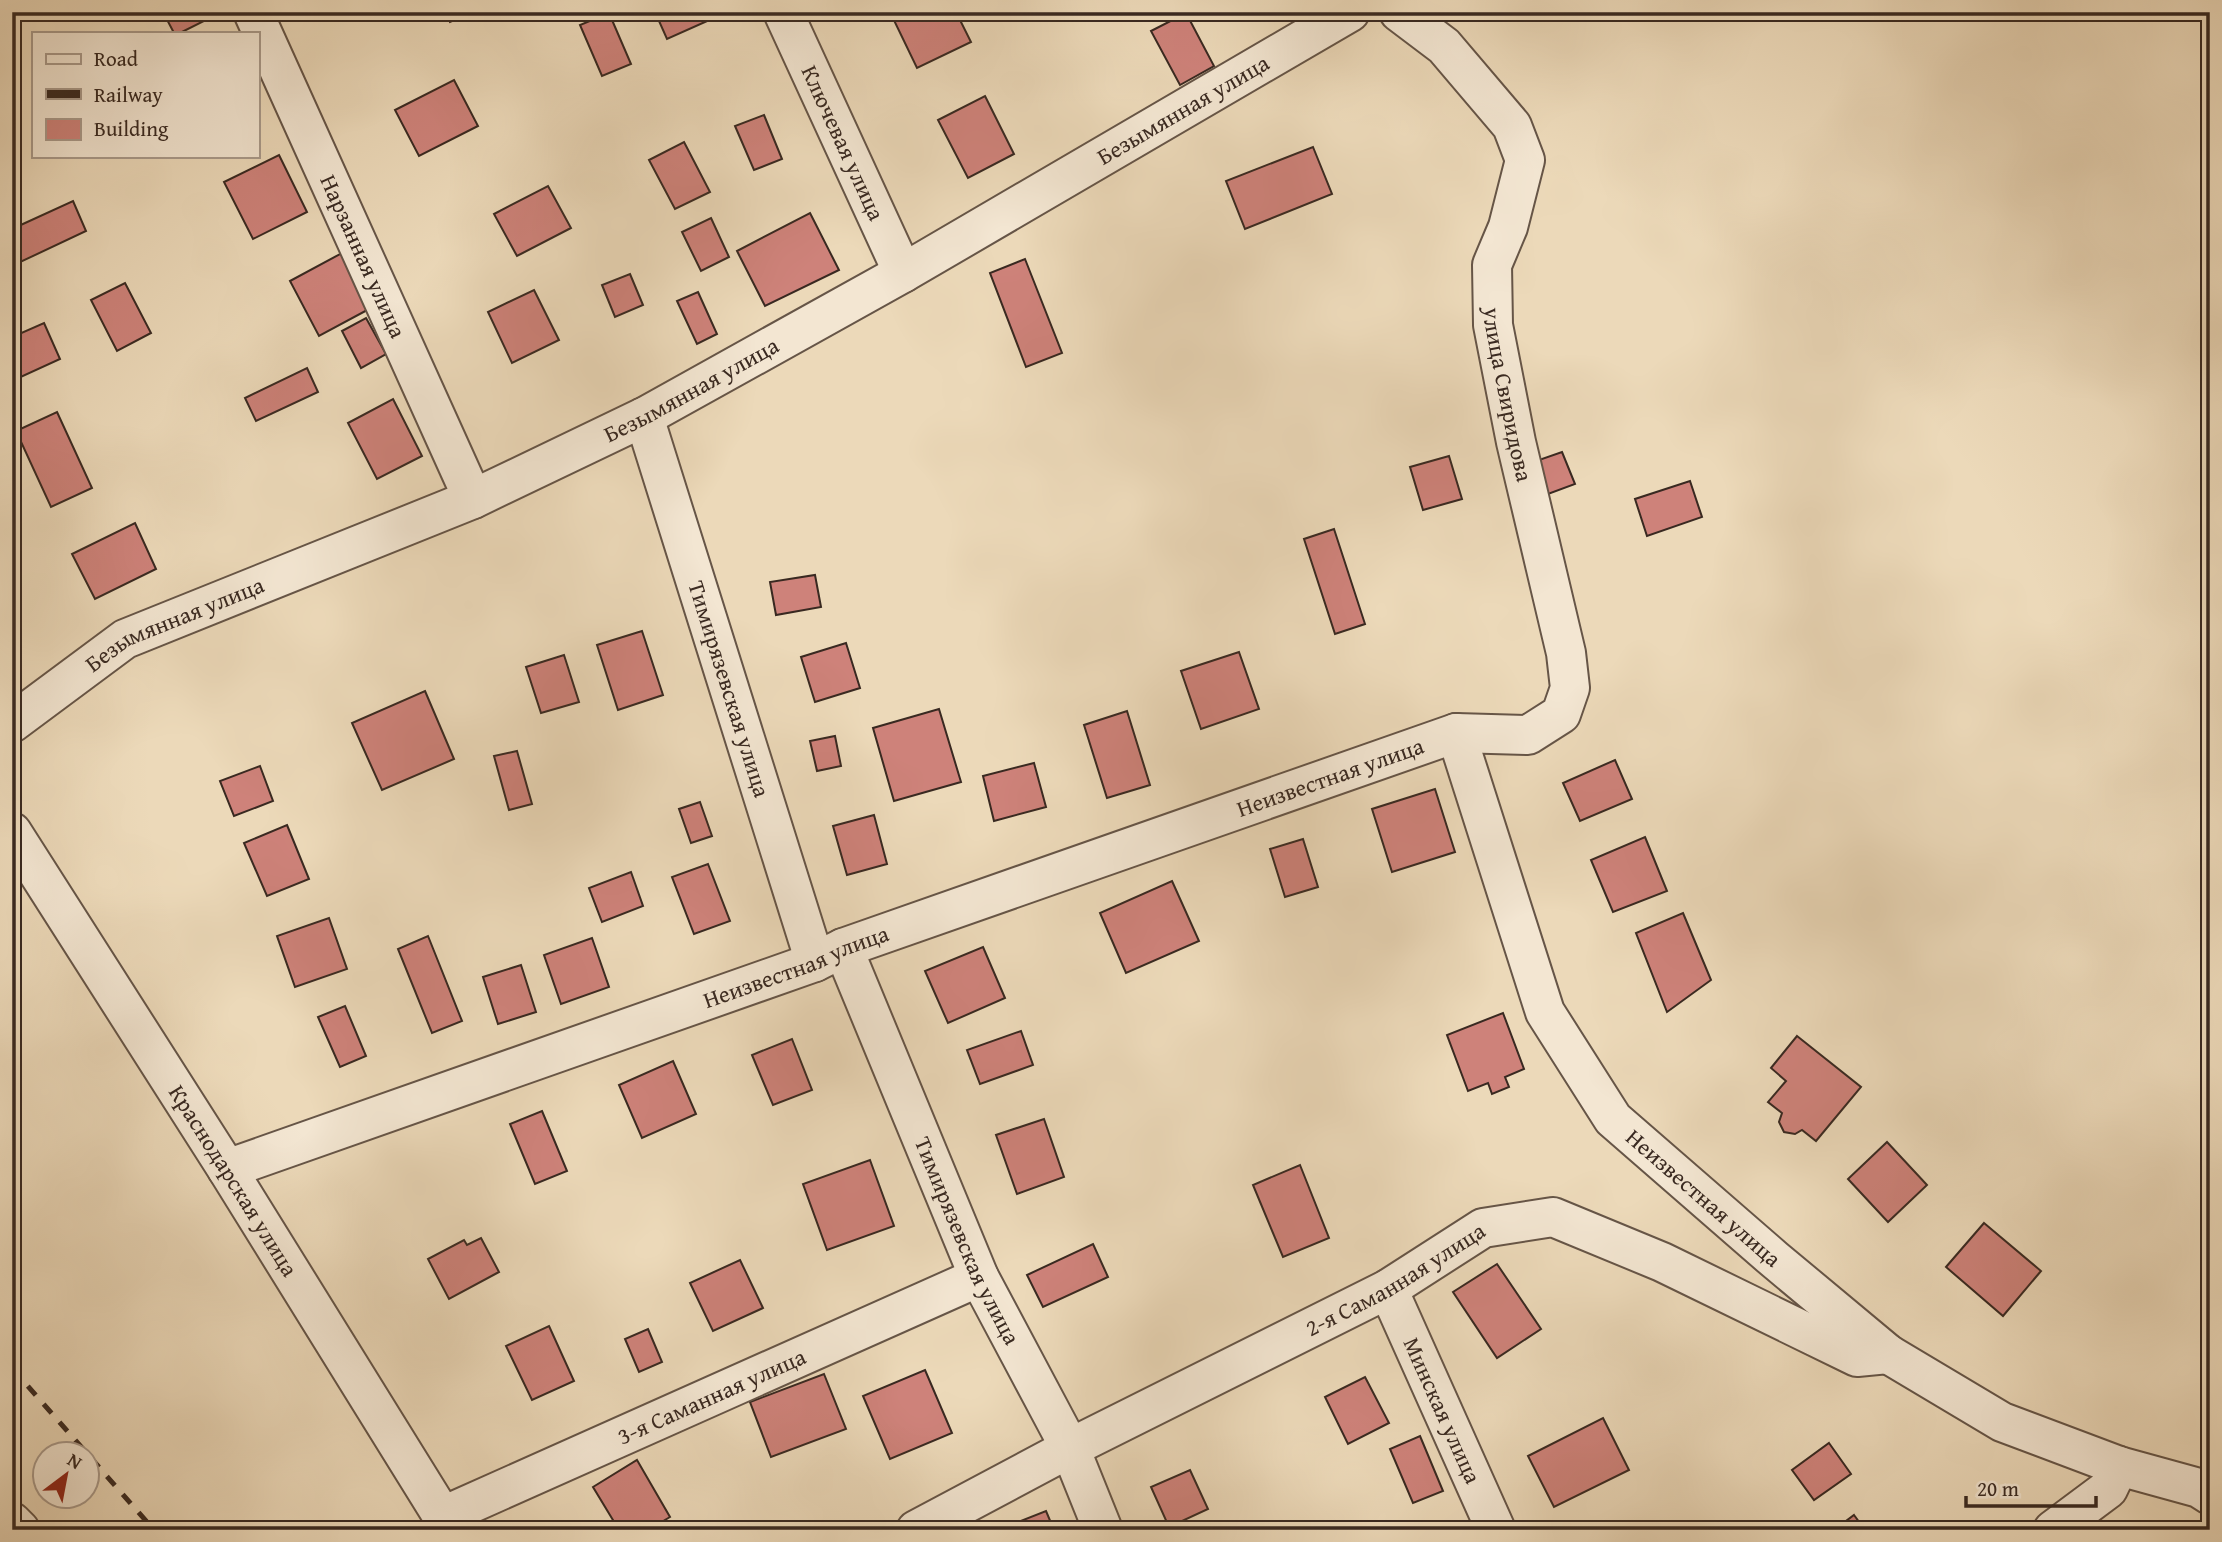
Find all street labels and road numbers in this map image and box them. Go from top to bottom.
street label: Безымянная улица [1090,46,1275,172]
street label: Ключевая улица [794,60,894,226]
street label: Нарзанная улица [313,169,415,343]
street label: улица Свиридова [1476,306,1542,485]
street label: Безымянная улица [598,328,784,450]
street label: Безымянная улица [78,568,269,679]
street label: Тимирязевская улица [680,577,779,801]
street label: Неизвестная улица [1232,729,1428,825]
street label: Неизвестная улица [699,916,893,1016]
street label: Краснодарская улица [161,1078,307,1283]
street label: Неизвестная улица [1619,1121,1789,1274]
street label: Тимирязевская улица [907,1131,1029,1350]
street label: 2-я Саманная улица [1299,1214,1491,1344]
street label: Минская улица [1396,1332,1490,1489]
street label: 3-я Саманная улица [612,1339,811,1452]

